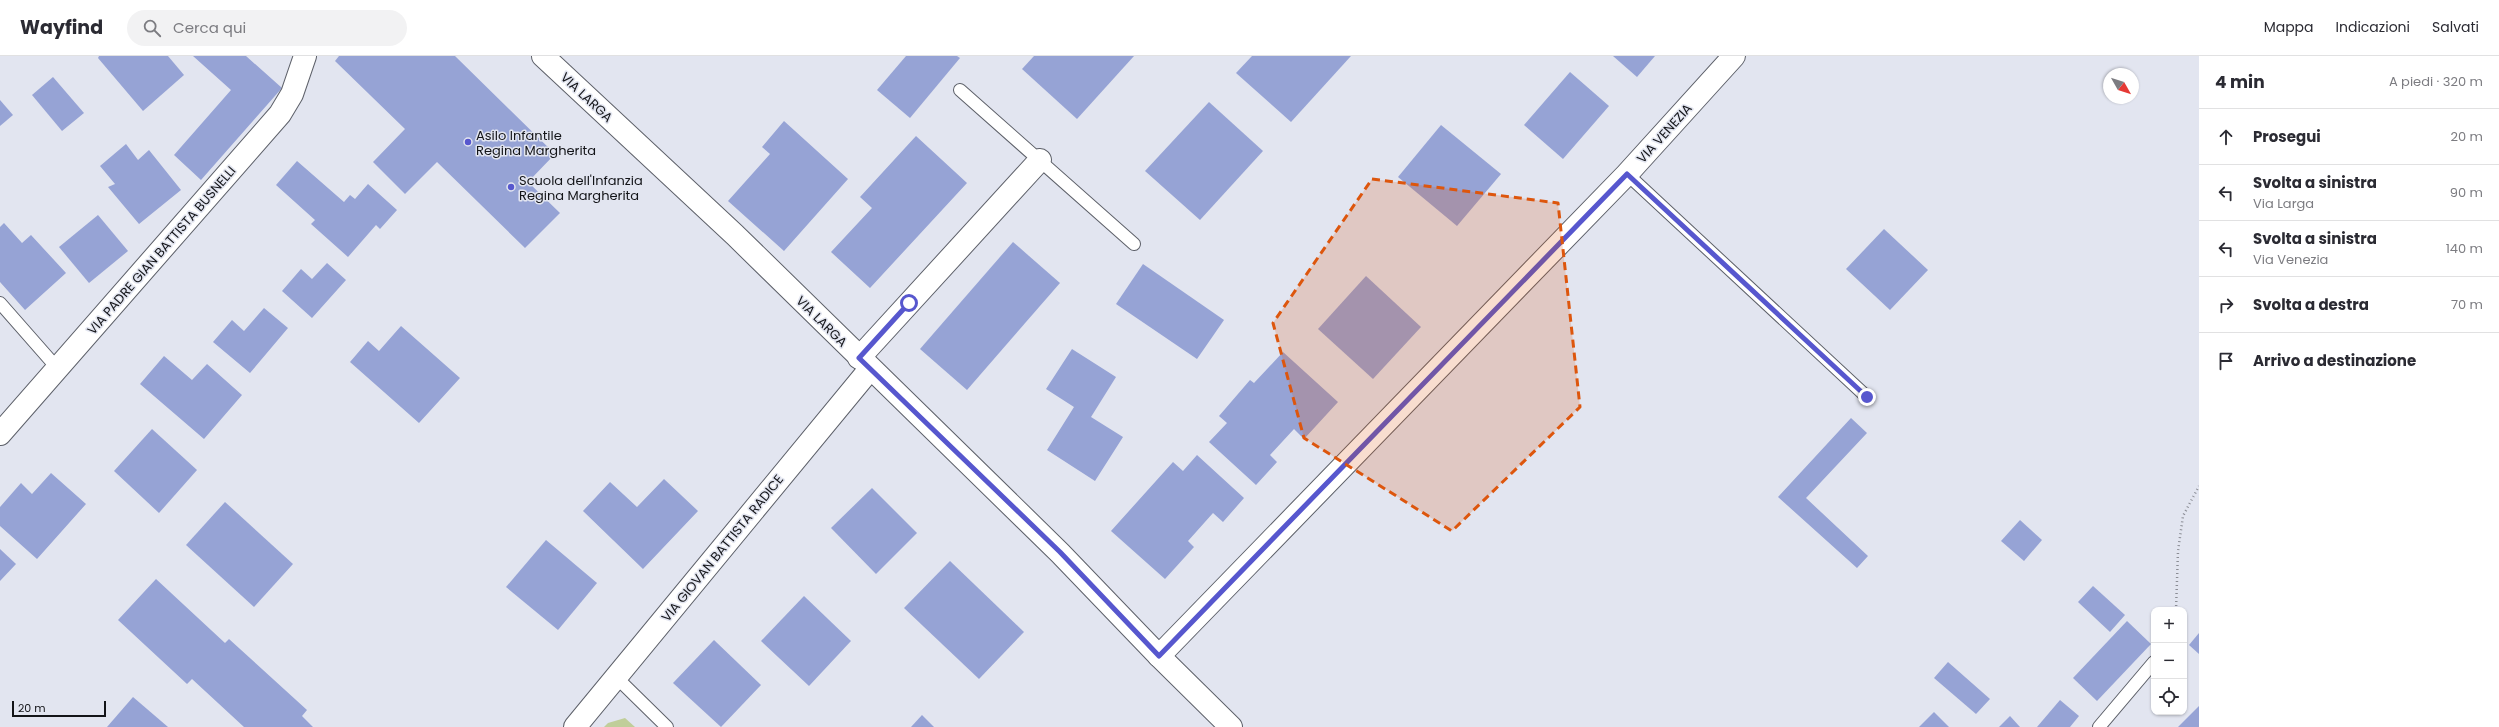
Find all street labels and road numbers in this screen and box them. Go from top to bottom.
street label: VIA LARGA [556,68,617,127]
street label: VIA VENEZIA [1632,99,1697,167]
street label: VIA PADRE GIAN BATTISTA BUSNELLI [83,162,240,339]
street label: VIA LARGA [792,292,852,351]
street label: VIA GIOVAN BATTISTA RADICE [657,471,788,626]

